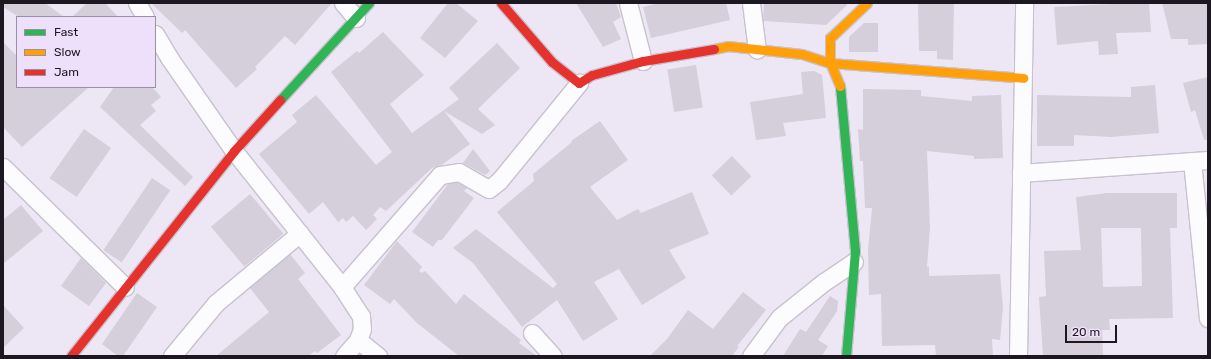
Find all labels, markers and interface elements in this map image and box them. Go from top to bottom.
legend [16,16,156,88]
text: Fast [54,25,78,39]
text: Slow [54,45,81,59]
text: Jam [54,65,79,79]
scale bar [1067,317,1119,343]
text: 20 m [1072,325,1100,339]

